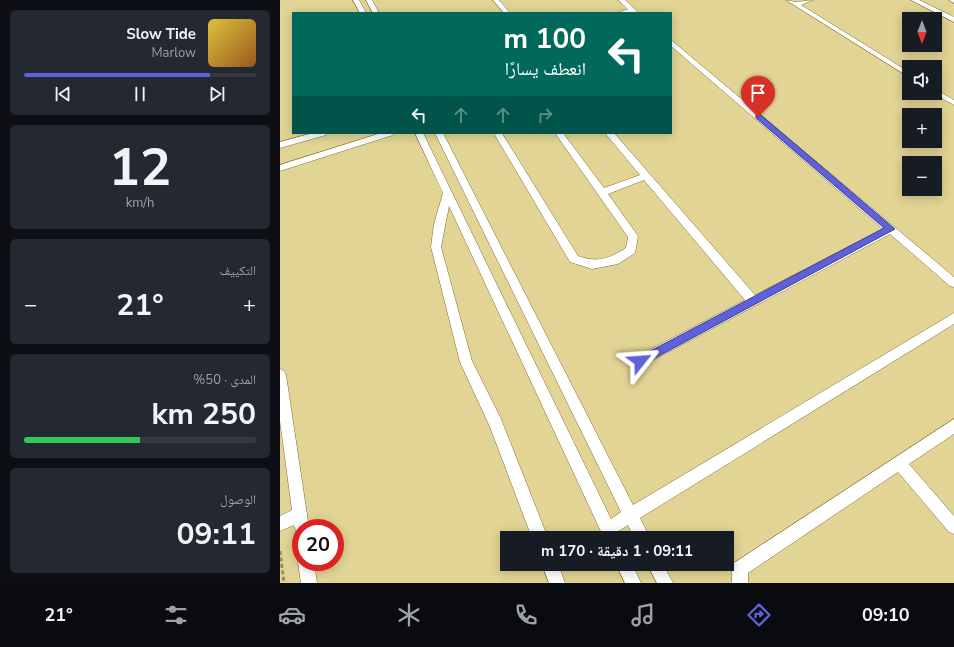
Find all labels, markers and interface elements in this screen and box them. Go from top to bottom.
north arrow [902,12,942,52]
map controls [902,12,942,196]
text: 100 m [503,20,586,58]
text: Slow Tide [126,24,196,44]
icon: left [600,28,652,80]
text: Marlow [151,44,196,62]
text: انعطف يسارًا [505,57,586,81]
button: sound [902,60,942,100]
pin [741,76,775,117]
icon: arrive [747,82,769,104]
icon: previous [52,83,74,105]
icon: pause [129,83,151,105]
icon: next [206,83,228,105]
icon: left [408,104,430,126]
icon: ahead [450,104,472,126]
icon: ahead [492,104,514,126]
icon: right [534,104,556,126]
button: + [902,108,942,148]
text: 12 [109,132,171,203]
button: − [902,156,942,196]
text: km/h [126,194,154,212]
text: التكييف [220,262,256,280]
text: 21° [116,285,164,326]
text: − [24,290,37,320]
text: + [243,290,256,320]
position arrow [619,340,661,382]
text: المدى · 50% [193,371,256,389]
text: 250 km [152,394,256,435]
text: الوصول [220,491,256,509]
text: 09:11 [177,514,256,555]
speed limit sign: 20 [292,519,344,571]
text: 09:11 · 1 دقيقة · 170 m [541,541,693,561]
icon: filters [162,601,190,629]
icon: car [278,601,306,629]
icon: climate [395,601,423,629]
icon: phone [512,601,540,629]
icon: music [629,601,657,629]
icon: directions [745,601,773,629]
text: 21° [44,603,73,627]
text: 09:10 [862,603,910,627]

